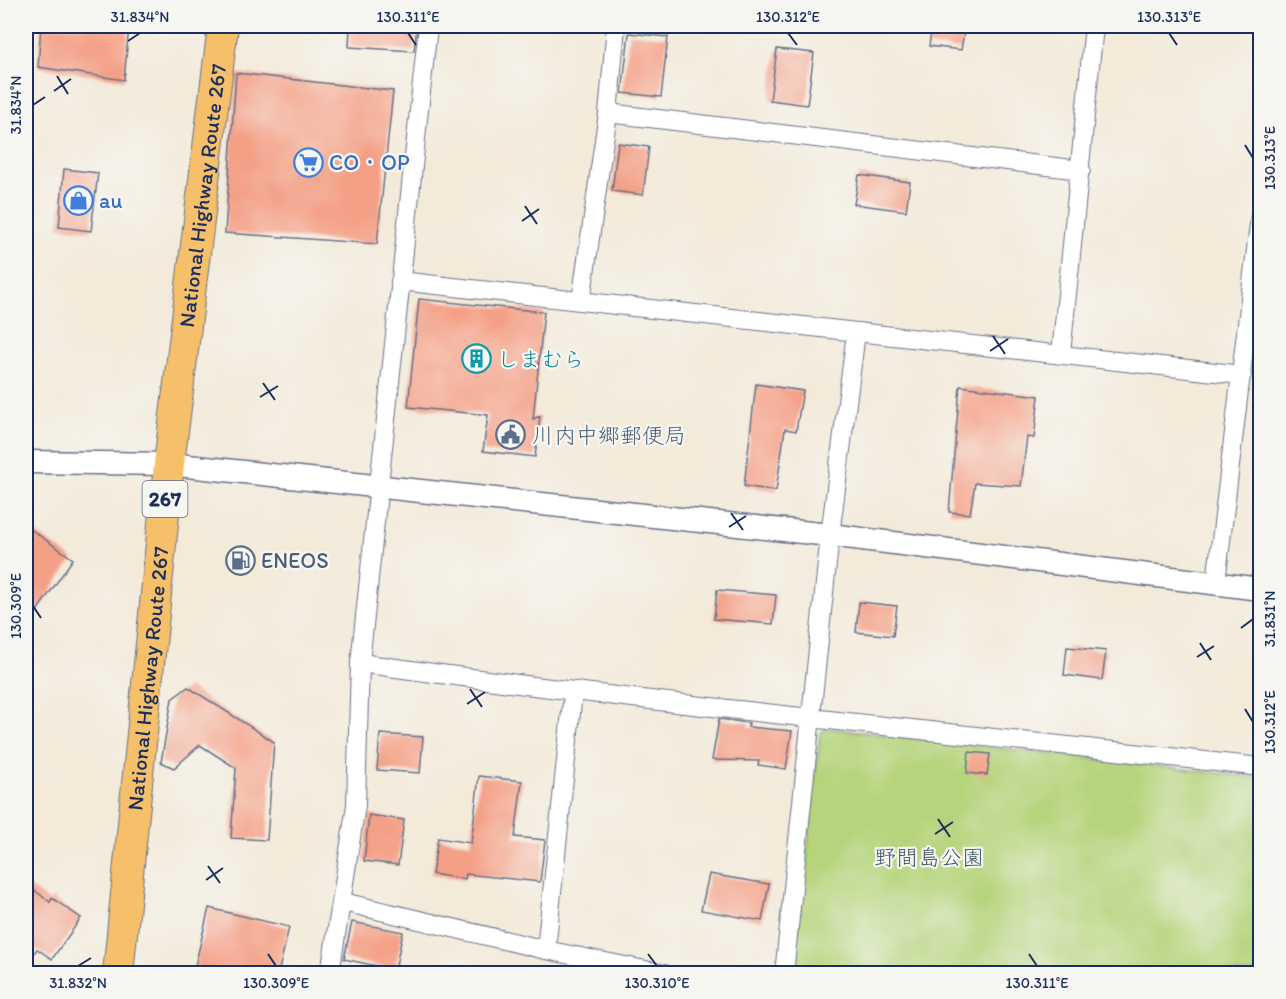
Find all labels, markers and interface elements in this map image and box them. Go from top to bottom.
text: 31.834°N [111,8,169,26]
text: 130.311°E [377,8,439,26]
text: 130.312°E [756,8,820,26]
text: 130.313°E [1137,8,1201,26]
street label: National Highway Route 267 [173,62,232,329]
text: 31.834°N [7,76,25,134]
text: 130.313°E [1261,126,1279,190]
supermarket icon: CO・OP [292,146,324,178]
place label: CO・OP [329,149,410,176]
shop icon: au [62,184,94,216]
place label: au [99,187,122,214]
building icon: しまむら [460,343,492,375]
place label: しまむら [497,346,585,373]
public building icon: 川内中郷郵便局 [495,419,527,451]
place label: 川内中郷郵便局 [532,422,686,449]
road number: 267 [142,481,188,517]
fuel station icon: ENEOS [224,544,256,576]
street label: National Highway Route 267 [121,545,175,812]
place label: ENEOS [261,547,329,574]
text: 130.309°E [7,573,25,639]
text: 31.831°N [1261,591,1279,647]
text: 130.312°E [1261,690,1279,754]
park label: 野間島公園 [874,844,984,871]
text: 31.832°N [49,974,107,992]
text: 130.309°E [243,974,309,992]
text: 130.310°E [624,974,690,992]
text: 130.311°E [1006,974,1068,992]

